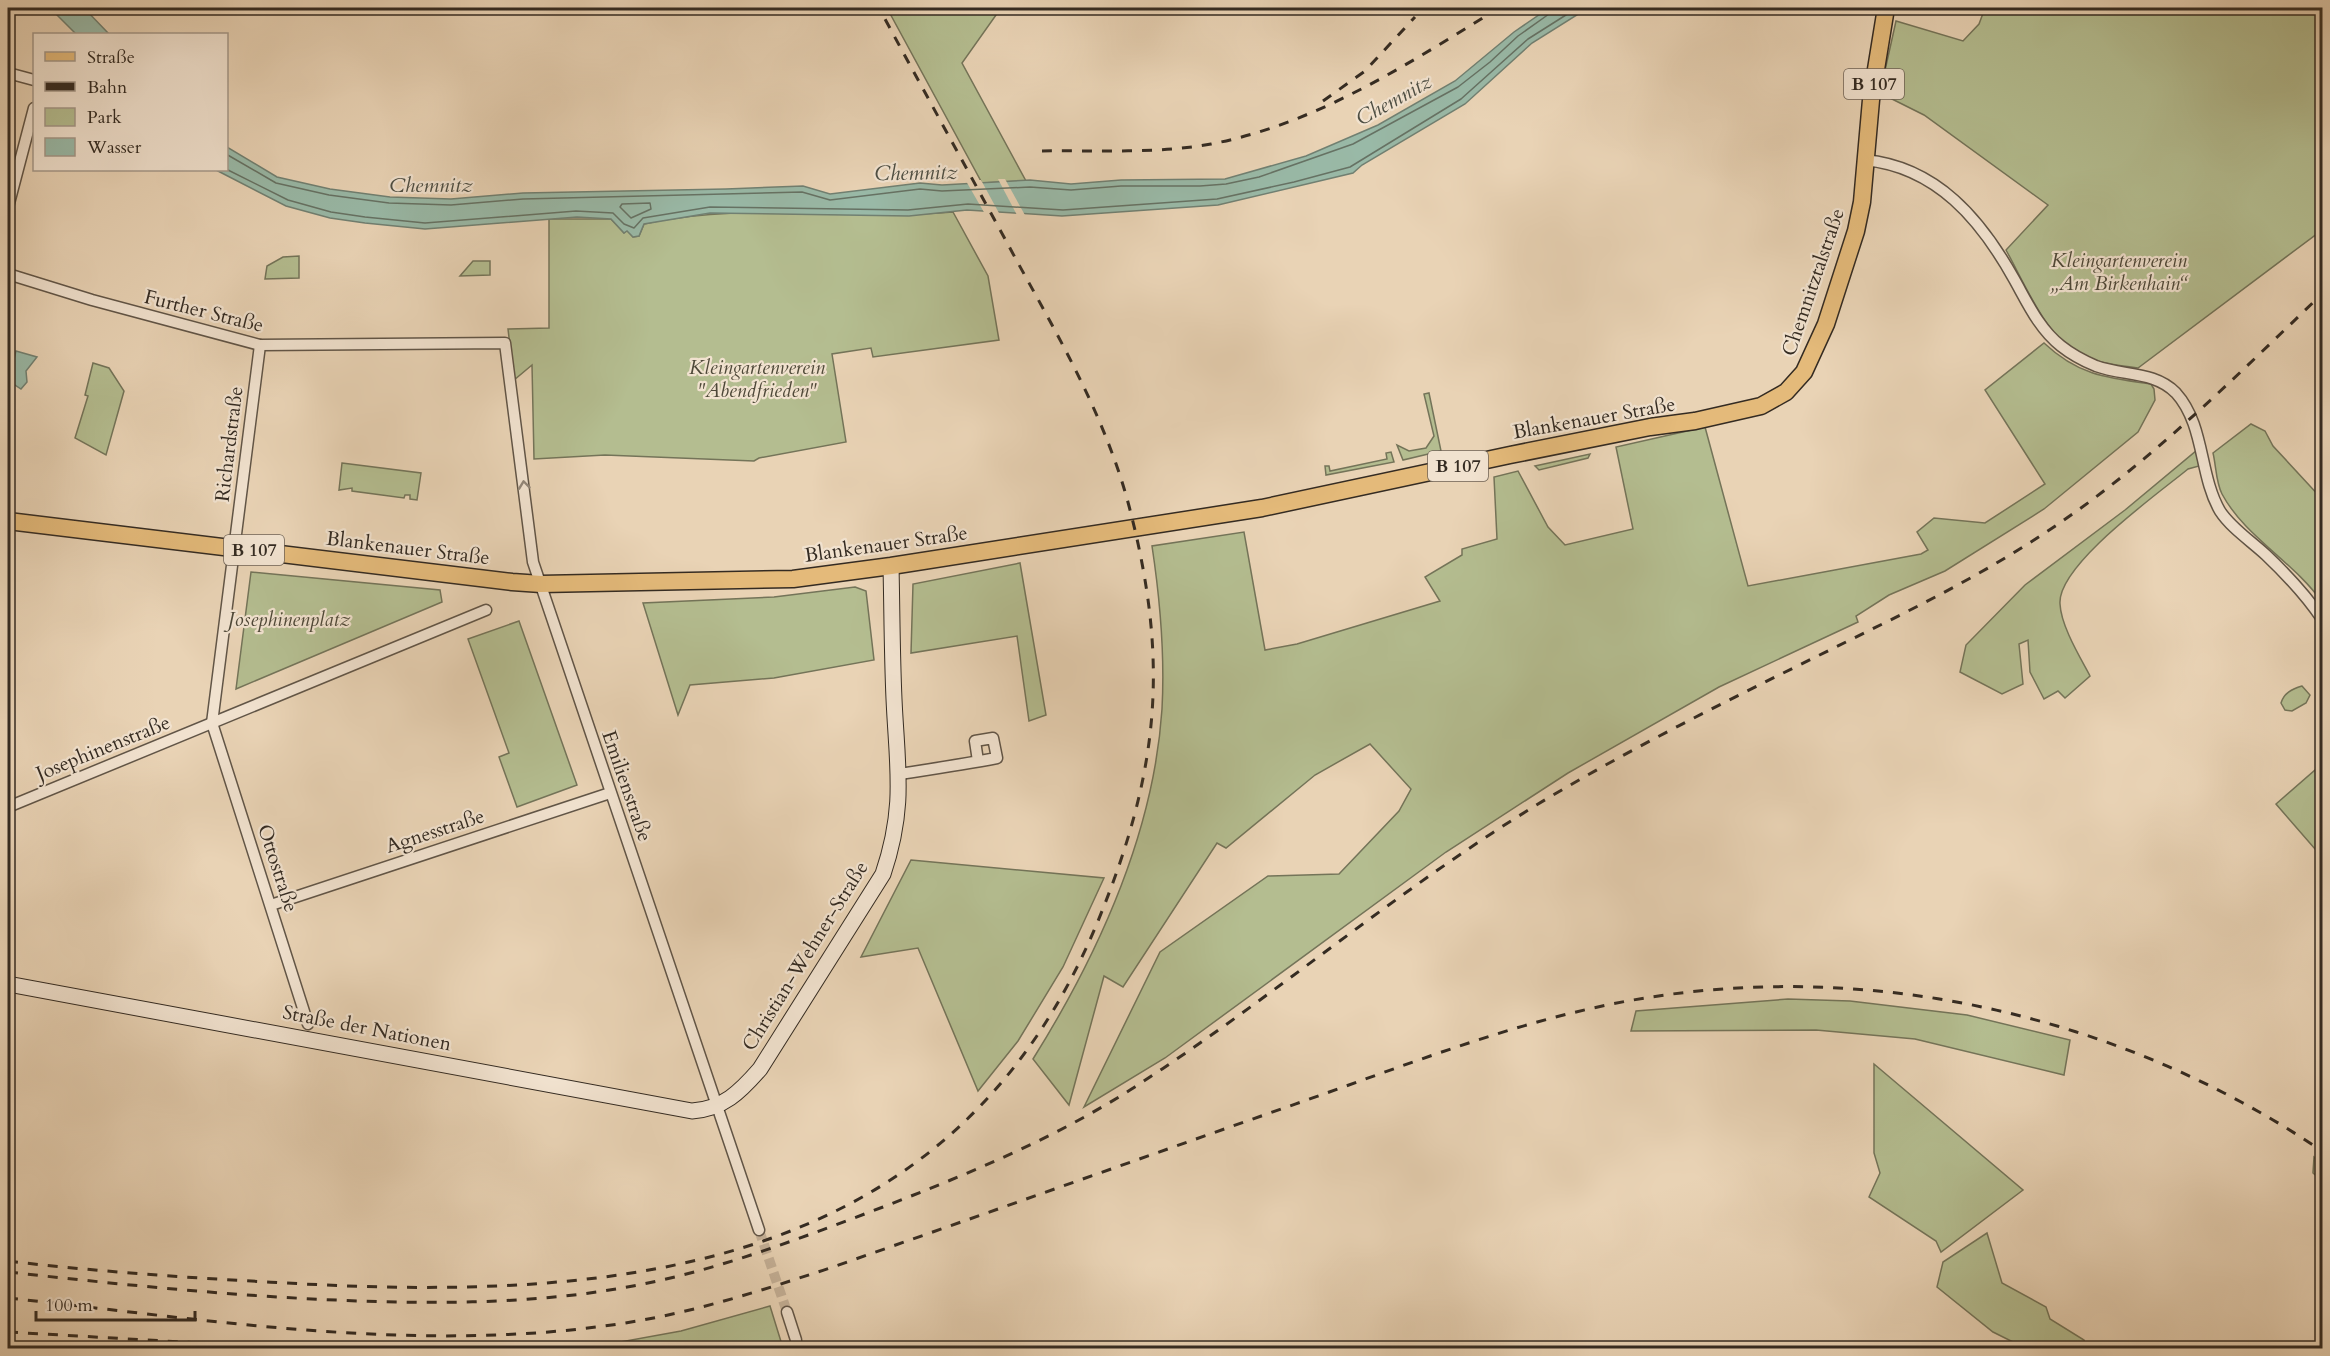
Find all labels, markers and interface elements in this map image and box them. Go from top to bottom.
legend [33,33,228,171]
text: Straße [87,45,135,70]
water label: Chemnitz [1351,67,1438,133]
road number: B 107 [1844,69,1904,99]
text: Bahn [87,75,128,100]
text: Park [87,105,122,130]
text: Wasser [86,135,142,160]
water label: Chemnitz [874,158,958,188]
water label: Chemnitz [389,171,473,200]
street label: Chemnitztalstraße [1775,205,1851,359]
park label: Kleingartenverein „Am Birkenhain“ [2049,247,2189,297]
street label: Further Straße [142,283,266,339]
park label: Kleingartenverein "Abendfrieden" [689,354,825,404]
street label: Richardstraße [209,385,249,503]
street label: Blankenauer Straße [1511,390,1677,446]
road number: B 107 [1428,451,1488,481]
one-way arrow [518,480,530,490]
street label: Blankenauer Straße [803,519,969,569]
street label: Blankenauer Straße [325,525,491,571]
road number: B 107 [224,535,284,565]
park label: Josephinenplatz [223,606,351,633]
street label: Josephinenstraße [29,709,174,788]
street label: Emilienstraße [595,727,659,845]
street label: Agnesstraße [382,802,488,860]
street label: Ottostraße [251,821,305,915]
street label: Christian-Wehner-Straße [736,856,874,1056]
street label: Straße der Nationen [280,998,454,1058]
scale bar [36,1284,195,1322]
text: 100 m [45,1293,93,1318]

